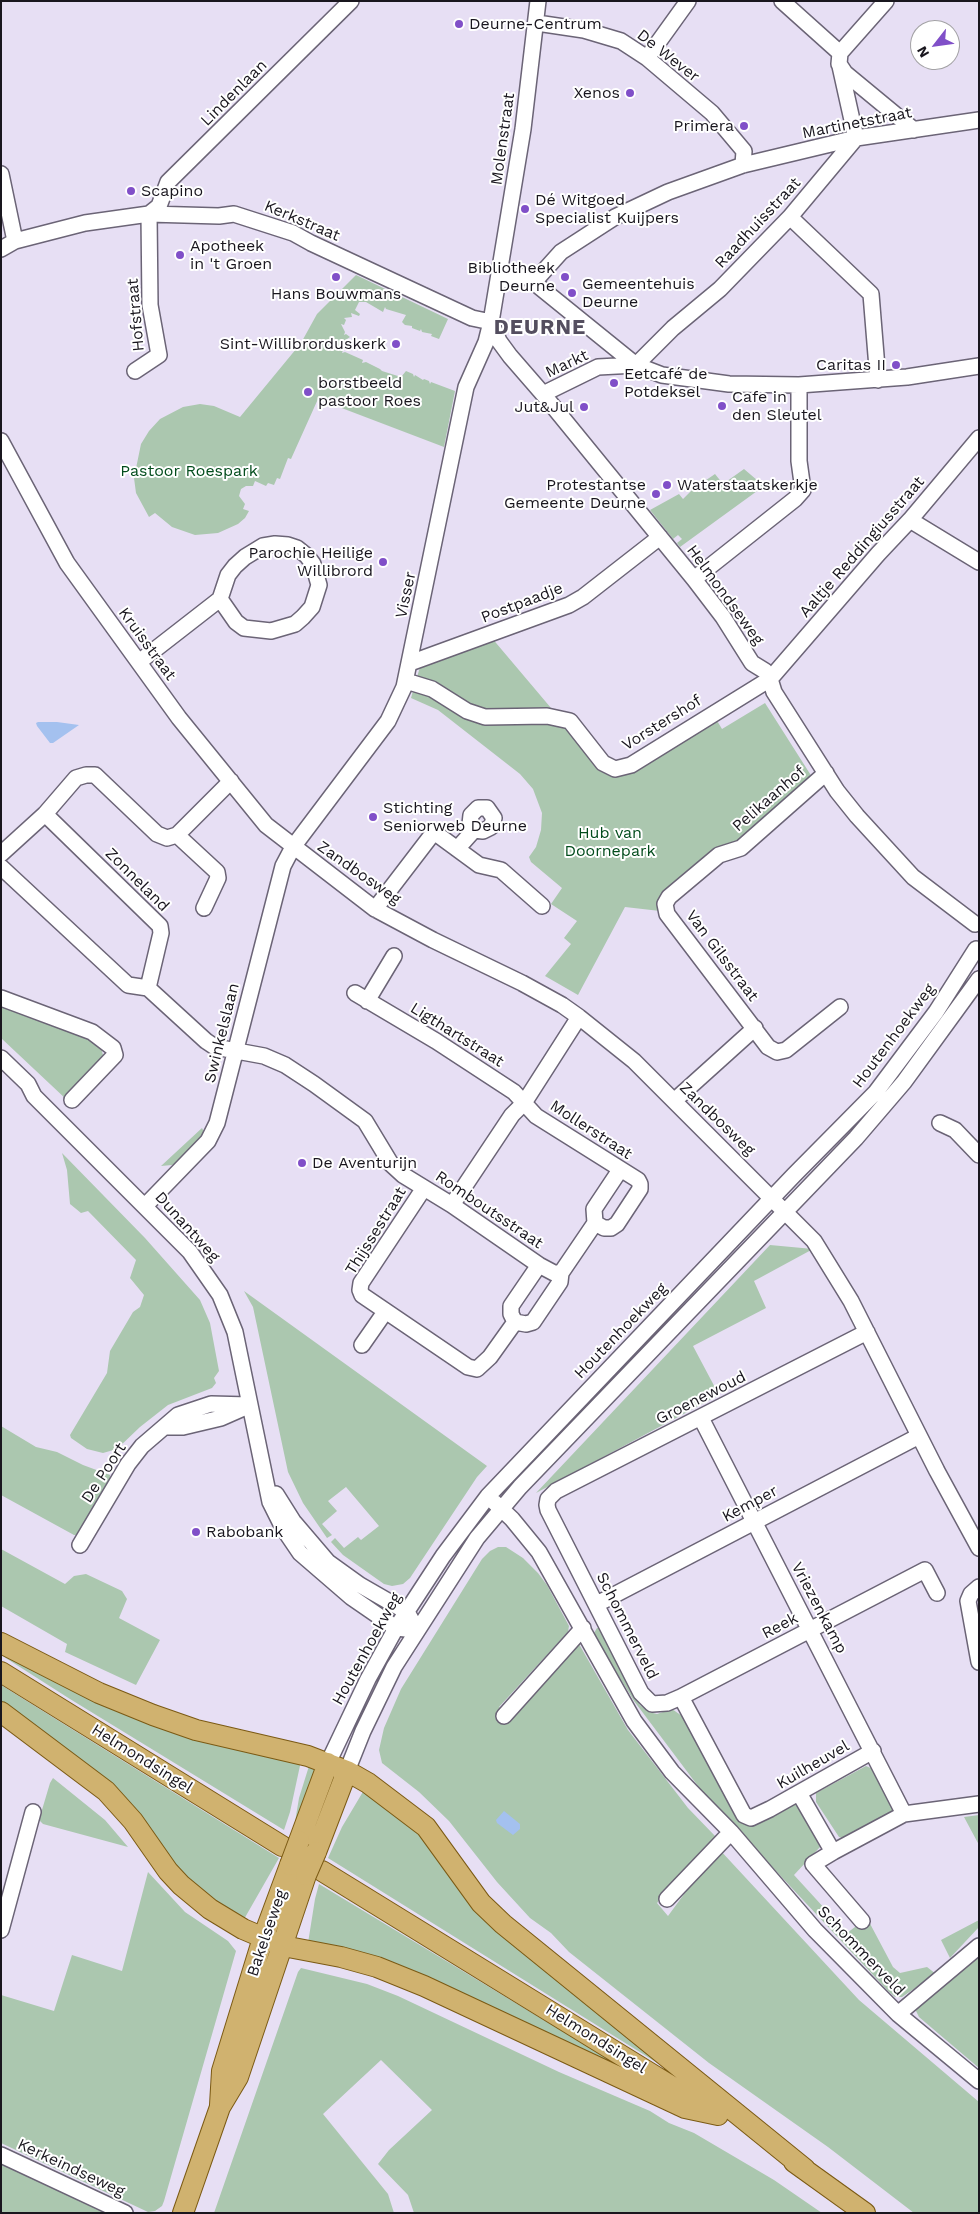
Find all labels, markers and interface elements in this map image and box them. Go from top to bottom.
place label: Deurne-Centrum [469,14,602,34]
marker: Deurne-Centrum [453,18,465,30]
north arrow [910,20,960,70]
street label: De Wever [633,26,703,86]
text: N [913,44,932,60]
street label: Lindenlaan [197,56,271,130]
place label: Xenos [574,83,620,103]
marker: Xenos [624,87,636,99]
street label: Molenstraat [487,92,519,186]
street label: Martinetstraat [801,103,913,143]
place label: Primera [674,116,734,136]
marker: Primera [738,120,750,132]
street label: Raadhuisstraat [711,174,805,272]
place label: Scapino [141,181,203,201]
marker: Scapino [125,185,137,197]
place label: Dé Witgoed Specialist Kuijpers [535,190,679,228]
street label: Kerkstraat [261,196,343,246]
marker: Dé Witgoed Specialist Kuijpers [519,203,531,215]
place label: Apotheek in 't Groen [190,236,272,274]
marker: Apotheek in 't Groen [174,249,186,261]
place label: Bibliotheek Deurne [468,258,555,296]
marker: Hans Bouwmans [330,271,342,283]
marker: Bibliotheek Deurne [559,271,571,283]
place label: Gemeentehuis Deurne [582,274,695,312]
street label: Hofstraat [123,278,149,352]
place label: Hans Bouwmans [271,284,401,304]
marker: Gemeentehuis Deurne [566,287,578,299]
district label: DEURNE [493,315,587,341]
place label: Sint-Willibrorduskerk [220,334,386,354]
marker: Sint-Willibrorduskerk [390,338,402,350]
street label: Markt [543,346,591,382]
place label: Caritas II [816,355,886,375]
marker: Caritas II [890,359,902,371]
place label: Eetcafé de Potdeksel [624,364,708,402]
place label: borstbeeld pastoor Roes [318,373,421,411]
marker: Eetcafé de Potdeksel [608,377,620,389]
marker: borstbeeld pastoor Roes [302,386,314,398]
place label: Cafe in den Sleutel [732,387,822,425]
place label: Jut&Jul [514,397,574,417]
marker: Cafe in den Sleutel [716,400,728,412]
marker: Jut&Jul [578,401,590,413]
park label: Pastoor Roespark [120,461,258,481]
street label: Aaltje Reddingiusstraat [795,473,929,621]
place label: Protestantse Gemeente Deurne [504,475,646,513]
place label: Waterstaatskerkje [677,475,818,495]
marker: Waterstaatskerkje [661,479,673,491]
marker: Protestantse Gemeente Deurne [650,488,662,500]
street label: Helmondseweg [682,541,768,649]
place label: Parochie Heilige Willibrord [249,543,373,581]
marker: Parochie Heilige Willibrord [377,556,389,568]
street label: Visser [392,570,420,620]
street label: Postpaadje [478,579,566,627]
street label: Kruisstraat [114,604,180,684]
street label: Vorstershof [619,691,705,755]
street label: Pelikaanhof [729,762,809,836]
place label: Stichting Seniorweb Deurne [383,798,527,836]
marker: Stichting Seniorweb Deurne [367,811,379,823]
park label: Hub van Doornepark [564,823,656,861]
street label: Zandbosweg [314,837,404,909]
street label: Zonneland [101,844,173,916]
street label: Van Gilsstraat [682,907,762,1005]
street label: Houtenhoekweg [849,980,939,1092]
street label: Swinkelslaan [200,981,244,1085]
street label: Ligthartstraat [407,999,507,1071]
street label: Zandbosweg [675,1078,759,1160]
street label: Mollerstraat [546,1096,636,1164]
place label: De Aventurijn [312,1153,417,1173]
marker: De Aventurijn [296,1157,308,1169]
street label: Romboutsstraat [431,1167,547,1253]
street label: Thijssestraat [341,1184,411,1278]
street label: Dunantweg [151,1188,223,1266]
street label: Houtenhoekweg [570,1279,672,1383]
street label: Groenewoud [653,1367,749,1429]
street label: De Poort [77,1439,131,1507]
street label: Kemper [719,1481,781,1527]
place label: Rabobank [206,1522,283,1542]
marker: Rabobank [190,1526,202,1538]
street label: Vriezenkamp [787,1559,851,1657]
street label: Schommerveld [592,1569,662,1683]
street label: Houtenhoekweg [328,1589,406,1709]
street label: Reek [759,1609,801,1643]
street label: Helmondsingel [88,1720,196,1798]
street label: Kuilheuvel [773,1737,853,1793]
street label: Bakelseweg [243,1887,291,1979]
street label: Schommerveld [813,1902,909,2000]
street label: Helmondsingel [542,2000,650,2078]
street label: Kerkeindseweg [14,2135,128,2201]

